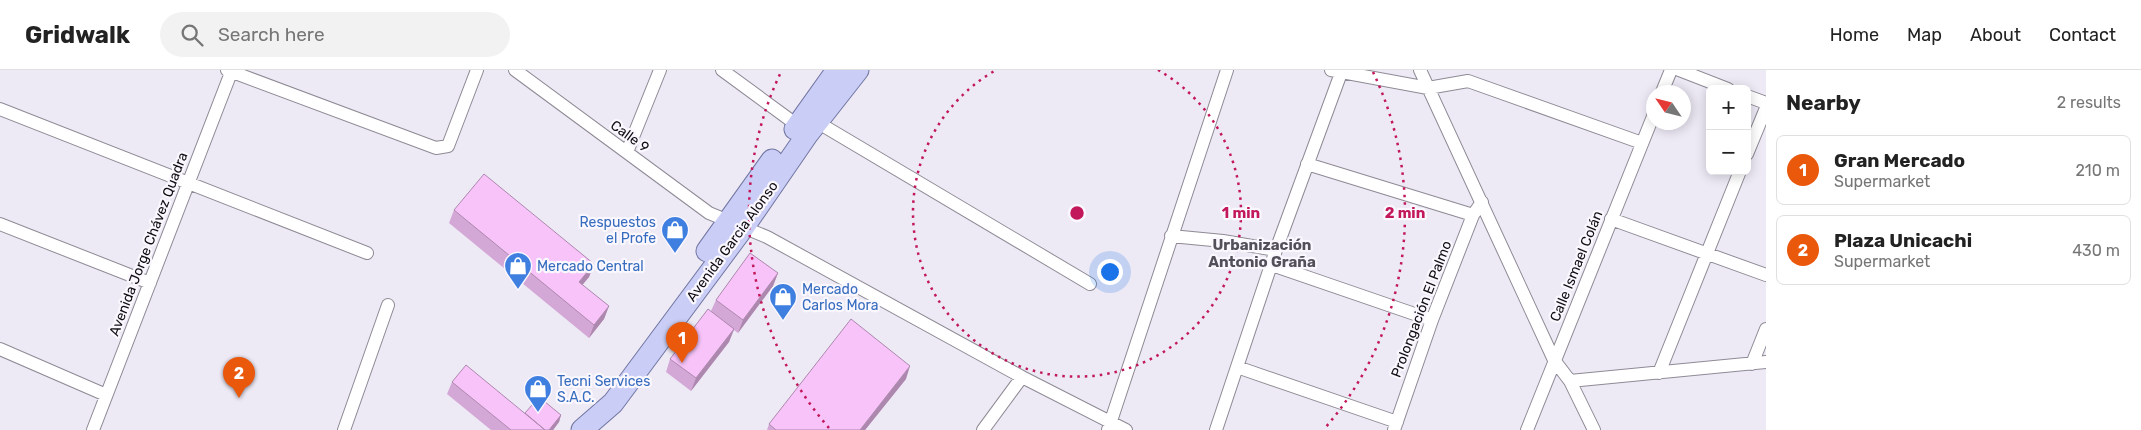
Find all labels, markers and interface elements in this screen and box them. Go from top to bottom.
search box [160,12,510,57]
text: Gridwalk [25,21,130,49]
icon: search [178,21,206,49]
text: Search here [218,23,325,46]
text: Home [1830,24,1879,46]
text: Map [1907,24,1942,46]
text: About [1970,24,2021,46]
text: Contact [2049,24,2116,46]
north arrow [1646,85,1691,130]
map controls [1706,85,1751,175]
button: + [1706,85,1751,130]
text: Nearby [1786,90,1861,115]
text: 2 results [2057,93,2121,112]
street label: Calle 9 [607,117,652,156]
button: − [1706,130,1751,175]
text: Gran Mercado [1834,149,1965,172]
street label: Avenida Jorge Chávez Quadra [105,150,191,339]
text: 1 [1799,161,1807,180]
text: 210 m [2075,161,2120,180]
text: Supermarket [1834,172,1930,191]
street label: Avenida Garcia Alonso [683,178,782,305]
centre of rings [1068,204,1086,222]
text: 1 min [1222,204,1260,222]
text: 2 min [1385,204,1425,222]
street label: Calle Ismael Colán [1546,208,1606,324]
place label: Respuestos el Profe [580,214,656,247]
shop icon: Respuestos el Profe [660,215,690,254]
text: Plaza Unicachi [1834,229,1972,252]
district label: Urbanización Antonio Graña [1208,236,1316,271]
street label: Prolongación El Palmo [1388,238,1455,380]
text: 2 [1798,241,1808,260]
text: 430 m [2072,241,2120,260]
shop icon: Mercado Central [503,251,533,290]
text: Supermarket [1834,252,1930,271]
place label: Mercado Central [537,258,644,275]
your location [1097,259,1123,285]
place label: Mercado Carlos Mora [802,281,878,314]
shop icon: Mercado Carlos Mora [768,282,798,321]
pin: 1 [666,322,698,363]
pin: 2 [223,357,255,398]
place label: Tecni Services S.A.C. [557,373,650,406]
shop icon: Tecni Services S.A.C. [523,374,553,413]

